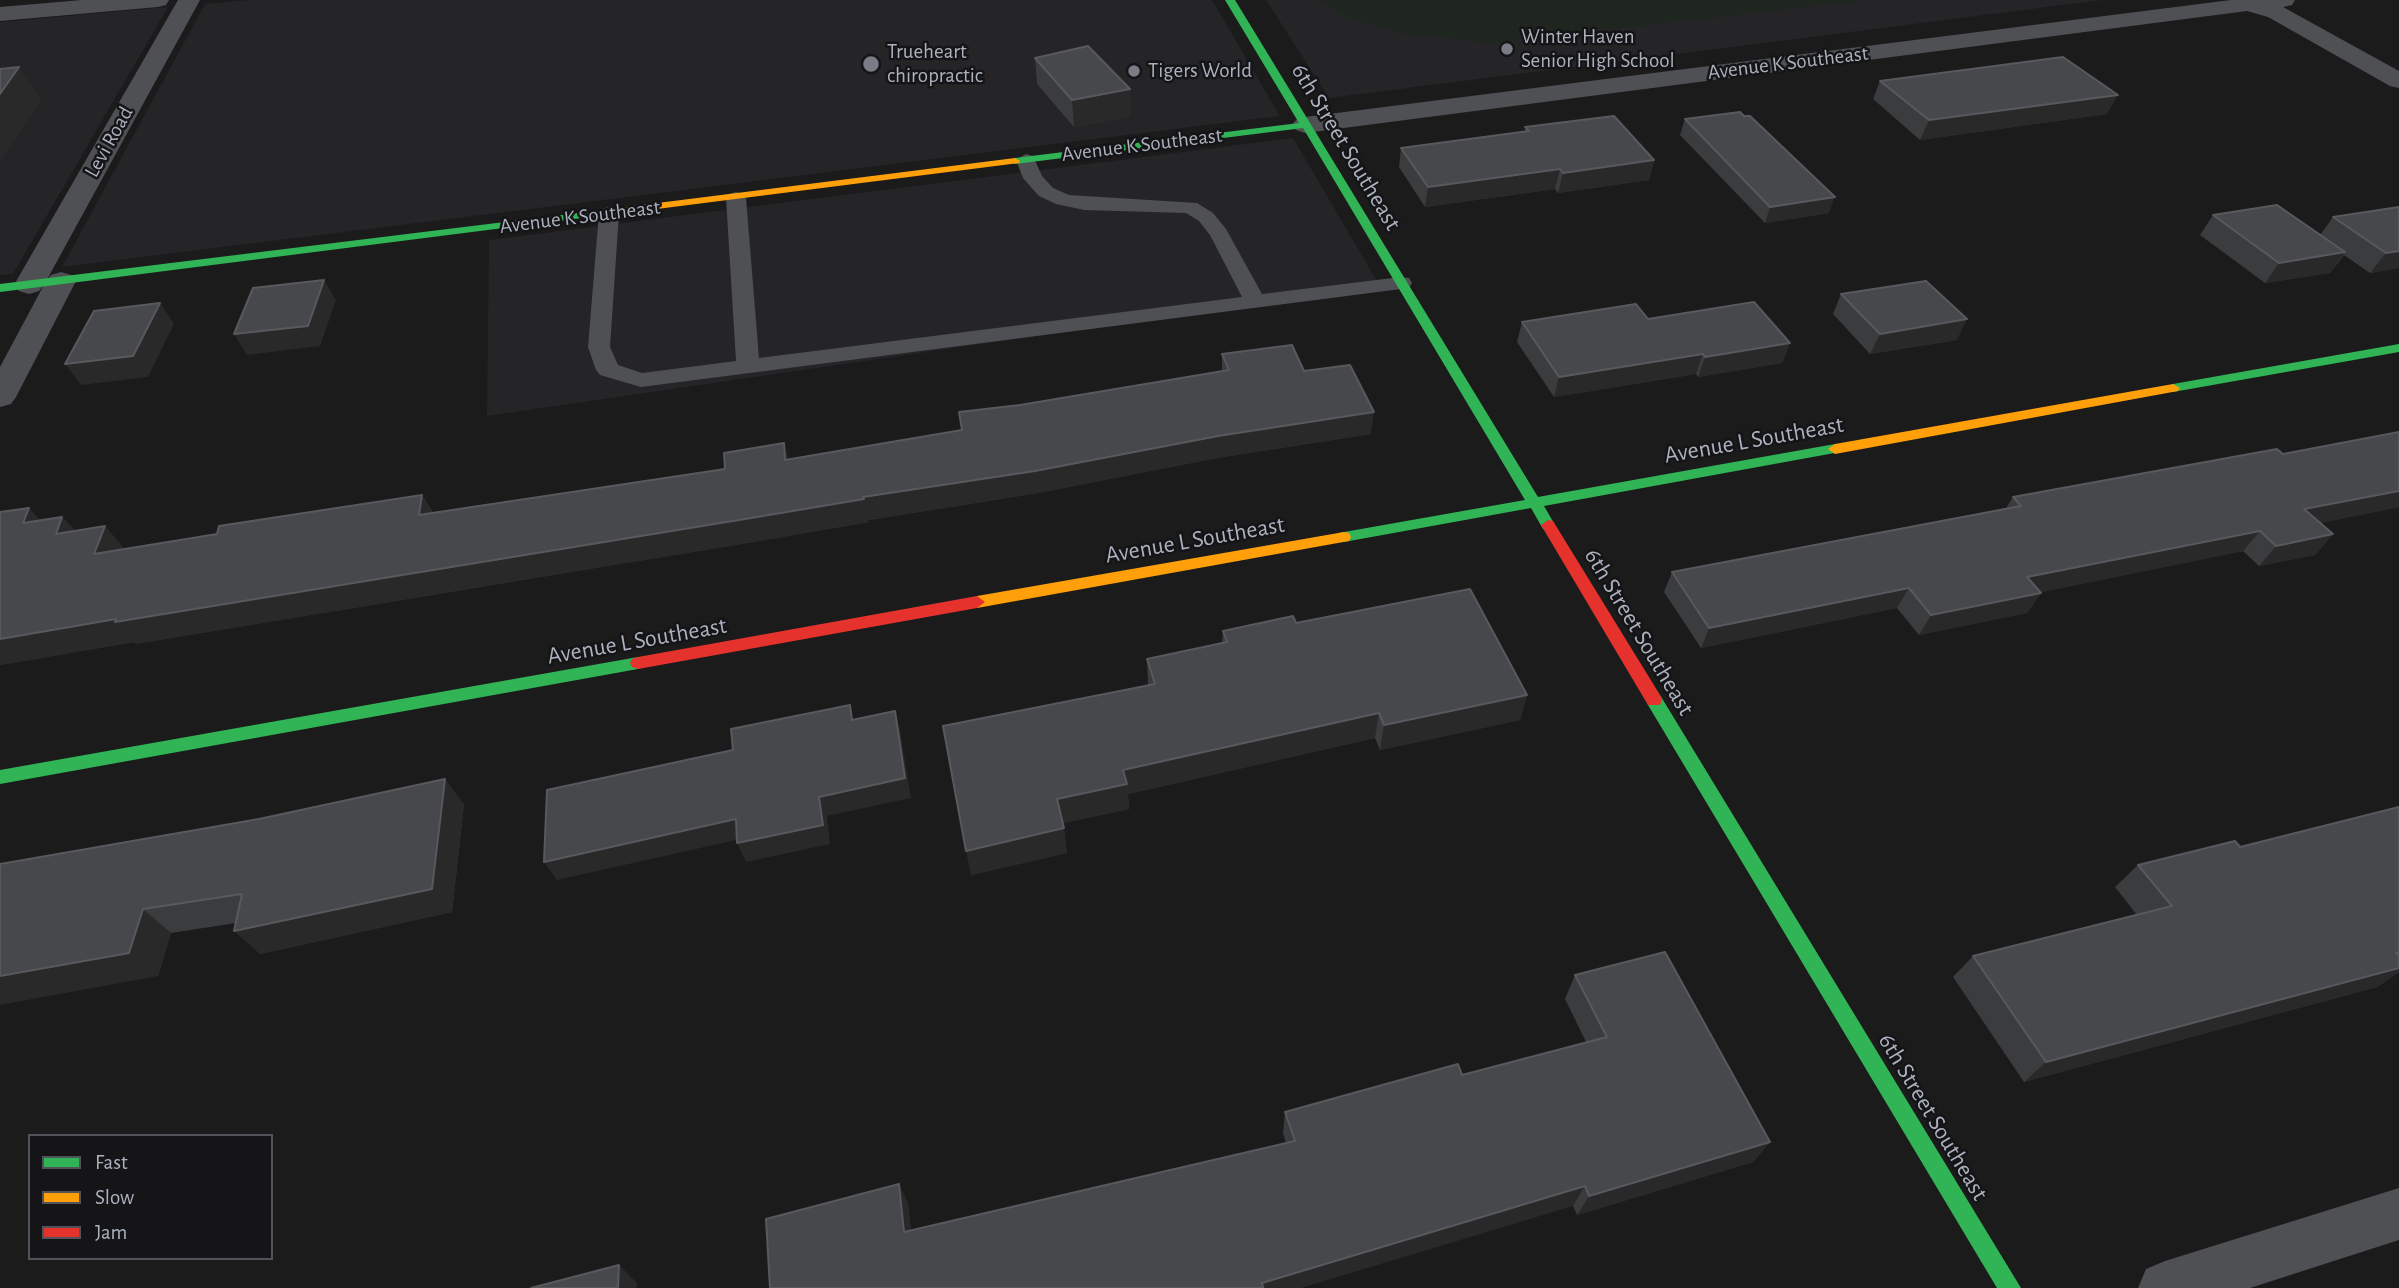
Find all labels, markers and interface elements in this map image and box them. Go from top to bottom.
place label: Winter Haven Senior High School [1521,24,1675,74]
place label: Trueheart chiropractic [887,39,983,89]
marker: Winter Haven Senior High School [1499,41,1515,57]
street label: Avenue K Southeast [1706,41,1870,85]
marker: Trueheart chiropractic [861,54,881,74]
place label: Tigers World [1148,58,1252,84]
street label: 6th Street Southeast [1285,58,1407,236]
marker: Tigers World [1126,63,1142,79]
street label: Levi Road [79,102,139,182]
street label: Avenue K Southeast [1060,123,1224,167]
street label: Avenue K Southeast [498,195,662,239]
street label: Avenue L Southeast [1662,410,1846,470]
street label: Avenue L Southeast [1103,510,1287,570]
street label: 6th Street Southeast [1578,543,1700,721]
street label: Avenue L Southeast [545,611,729,671]
street label: 6th Street Southeast [1872,1028,1994,1206]
legend [28,1134,273,1260]
text: Fast [95,1152,128,1173]
text: Slow [95,1187,134,1208]
text: Jam [95,1222,127,1243]

